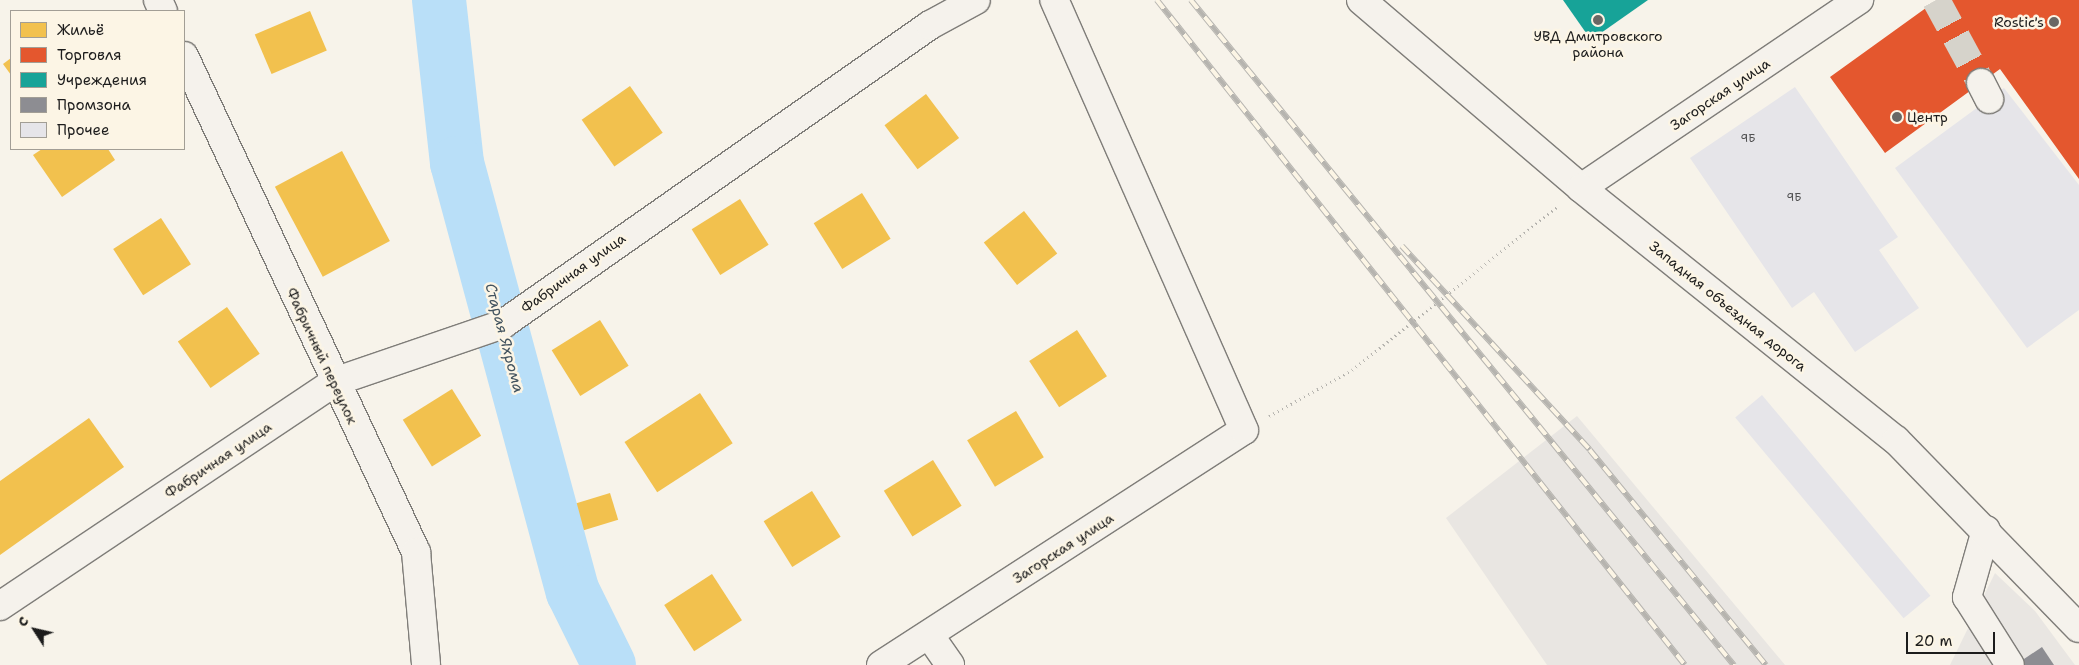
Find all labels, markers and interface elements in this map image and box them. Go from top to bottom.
legend [10,10,185,150]
marker: УВД Дмитровского района [1592,14,1604,26]
place label: Rostic's [1994,14,2044,30]
marker: Rostic's [2048,16,2060,28]
text: Жильё [57,20,104,40]
place label: УВД Дмитровского района [1533,28,1663,60]
text: Торговля [57,45,122,65]
street label: Загорская улица [1667,54,1773,134]
text: Учреждения [57,70,147,90]
text: Промзона [57,95,131,115]
place label: Центр [1907,109,1948,125]
marker: Центр [1891,111,1903,123]
text: Прочее [57,120,109,140]
house number: 9Б [1741,132,1755,146]
house number: 9Б [1787,191,1801,205]
street label: Фабричная улица [518,229,628,317]
street label: Западная объездная дорога [1646,237,1810,375]
water label: Старая Яхрома [481,281,527,395]
street label: Фабричный переулок [283,285,361,427]
street label: Фабричная улица [162,418,274,502]
street label: Загорская улица [1010,509,1116,587]
north arrow [10,605,60,655]
text: С [13,613,33,630]
scale bar [1909,622,1998,654]
text: 20 m [1914,631,1953,651]

